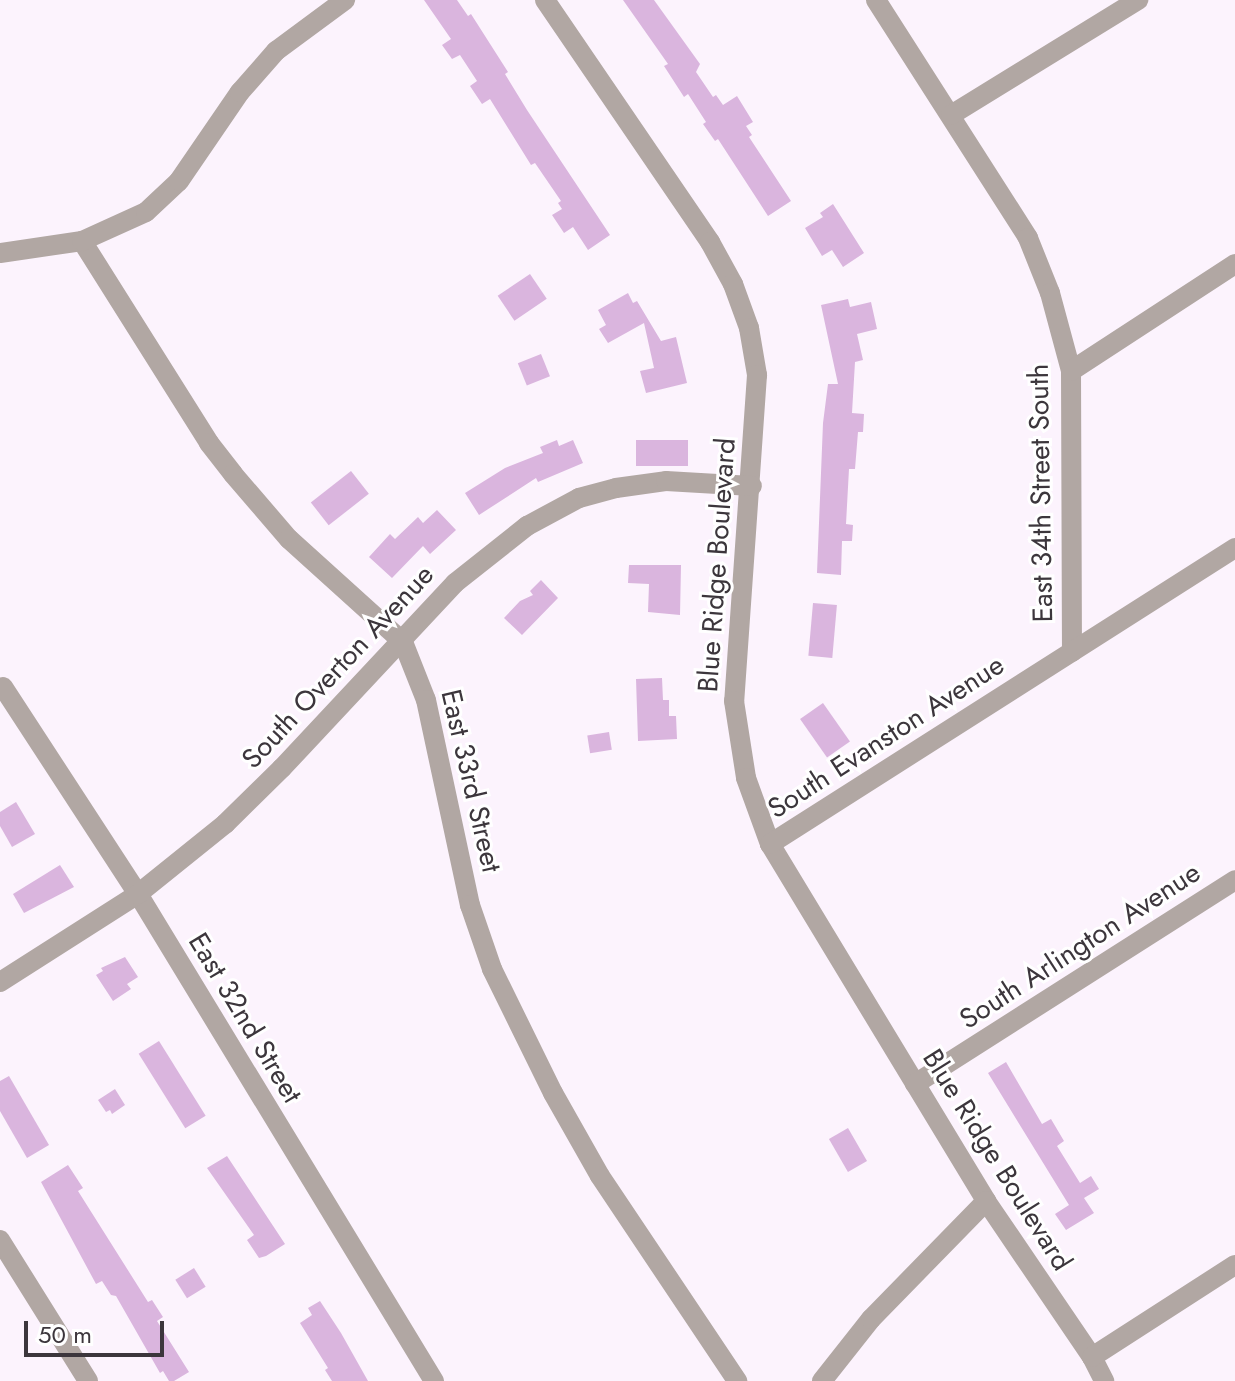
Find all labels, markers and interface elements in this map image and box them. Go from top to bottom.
street label: East 34th Street South [1022,363,1060,623]
street label: Blue Ridge Boulevard [691,437,743,693]
street label: South Overton Avenue [235,558,441,776]
street label: South Evanston Avenue [762,648,1010,826]
street label: East 33rd Street [434,686,508,876]
street label: South Arlington Avenue [953,856,1207,1036]
street label: East 32nd Street [181,927,309,1109]
street label: Blue Ridge Boulevard [915,1043,1079,1277]
scale bar [28,1305,168,1355]
text: 50 m [38,1317,92,1352]

